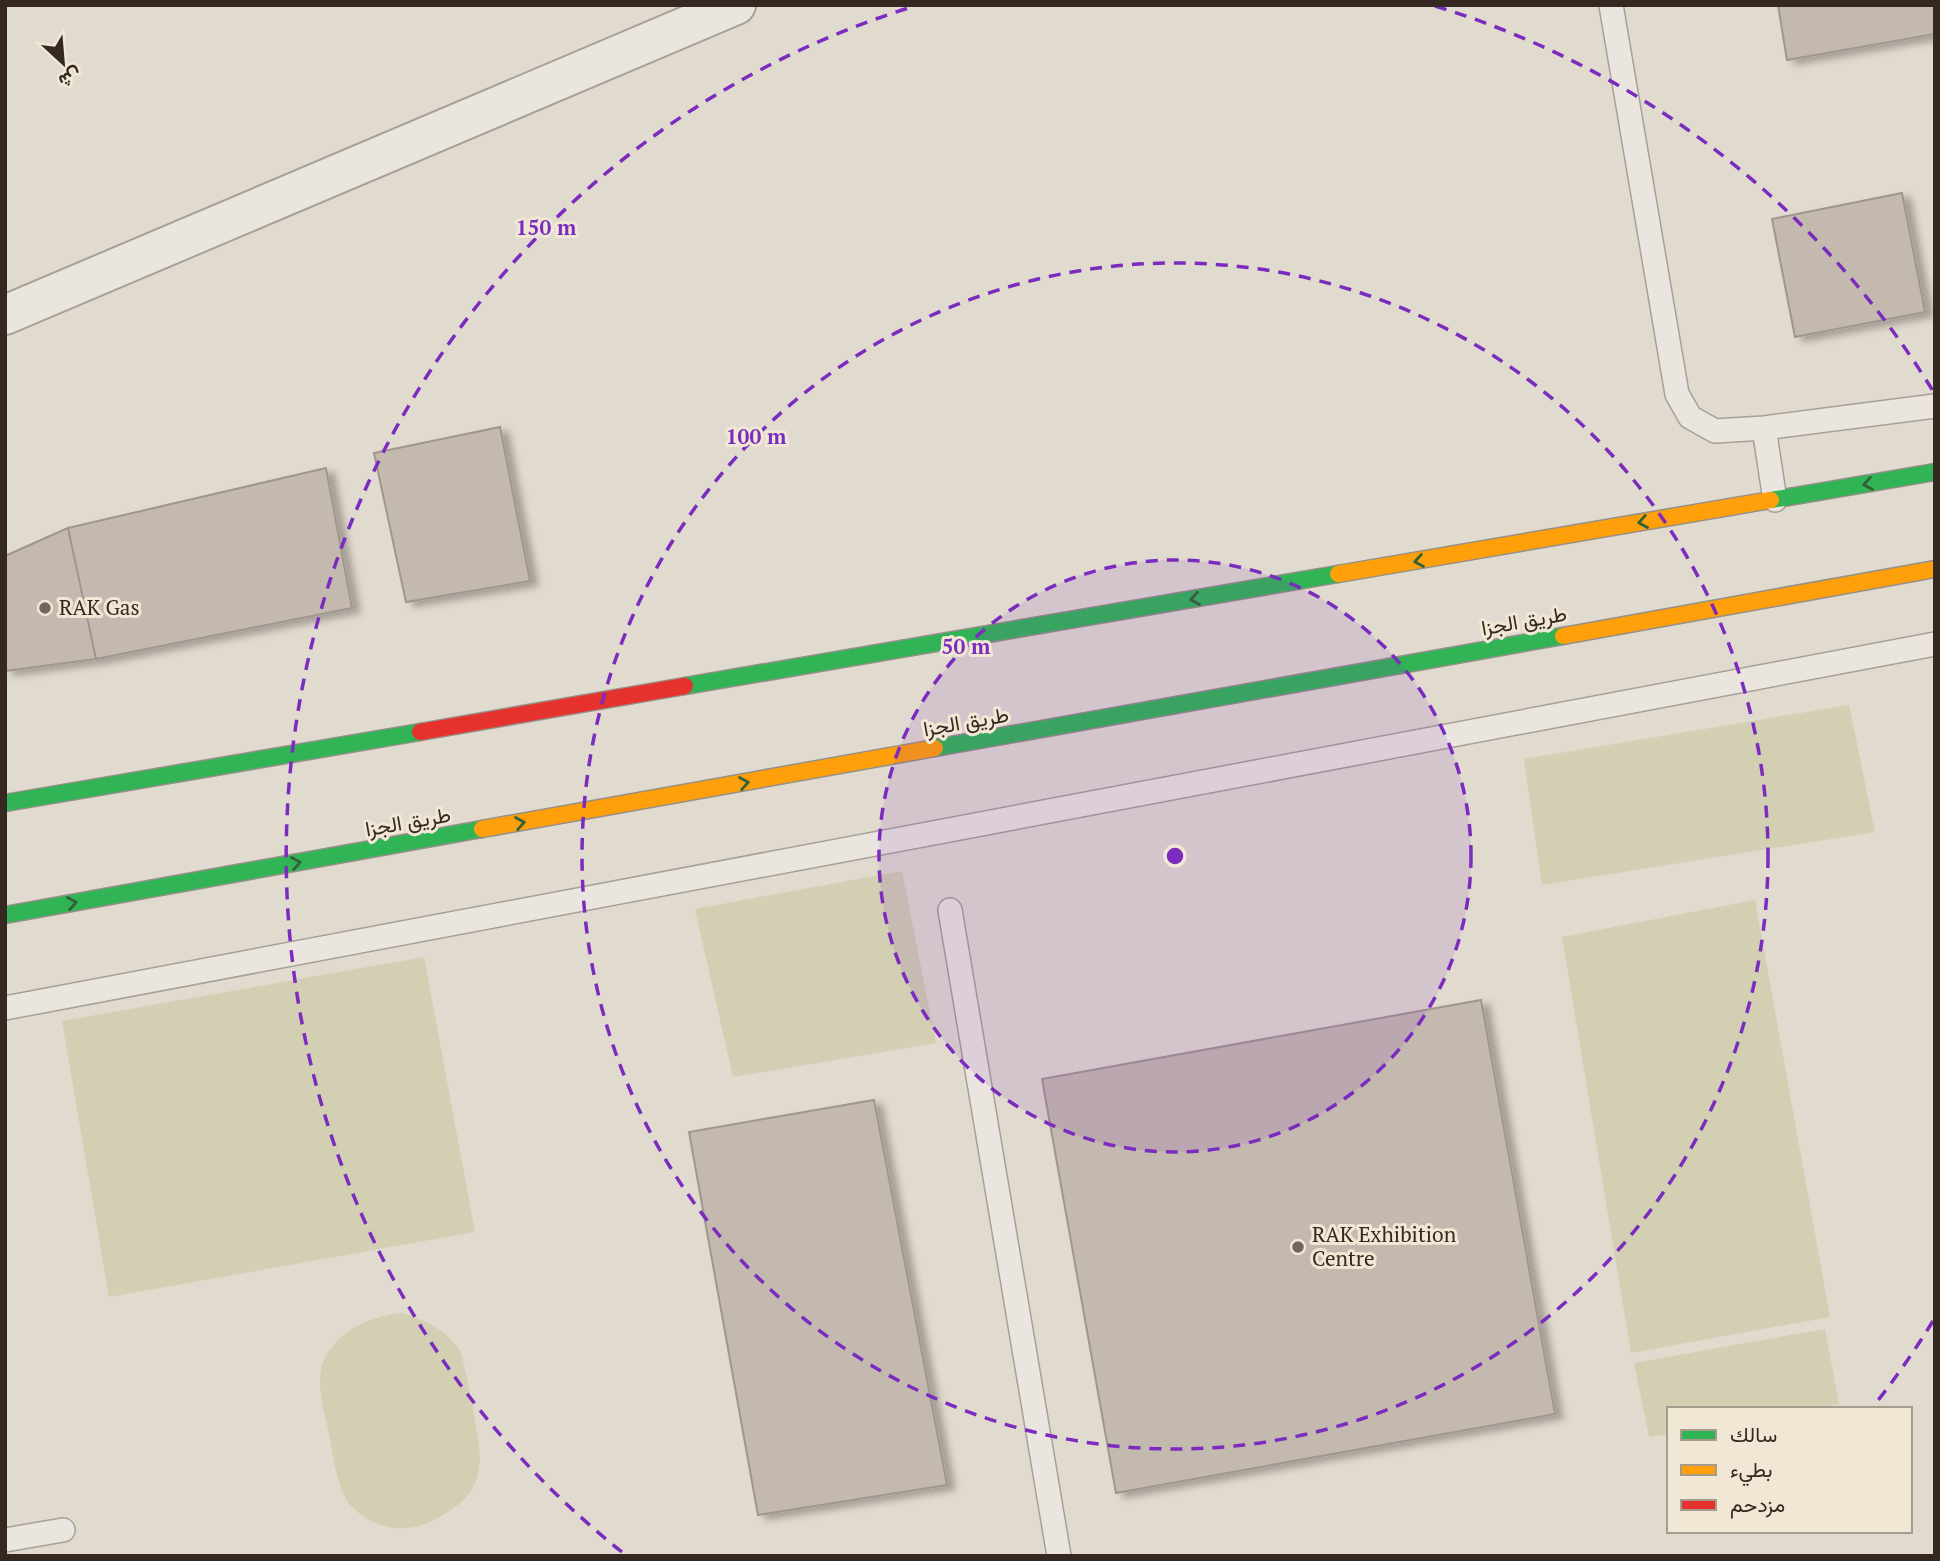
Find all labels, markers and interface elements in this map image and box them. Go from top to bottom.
north arrow [28,28,98,98]
text: ش [55,62,86,95]
text: 150 m [516,213,577,241]
text: 100 m [726,422,787,450]
one-way arrow [1862,475,1874,490]
one-way arrow [1637,514,1649,529]
one-way arrow [1413,553,1425,568]
one-way arrow [1189,591,1201,606]
place label: RAK Gas [59,593,140,621]
street label: طريق الجزا [1479,599,1569,641]
marker: RAK Gas [37,600,53,616]
text: 50 m [942,632,991,660]
street label: طريق الجزا [921,700,1011,742]
one-way arrow [738,776,750,791]
street label: طريق الجزا [363,800,453,842]
one-way arrow [514,816,526,831]
centre of rings [1163,844,1187,868]
one-way arrow [290,856,302,871]
one-way arrow [66,896,78,911]
place label: RAK Exhibition Centre [1312,1220,1457,1272]
marker: RAK Exhibition Centre [1290,1239,1306,1255]
legend [1667,1407,1912,1533]
text: سالك [1730,1420,1777,1448]
text: بطيء [1730,1455,1773,1487]
text: مزدحم [1730,1490,1785,1519]

